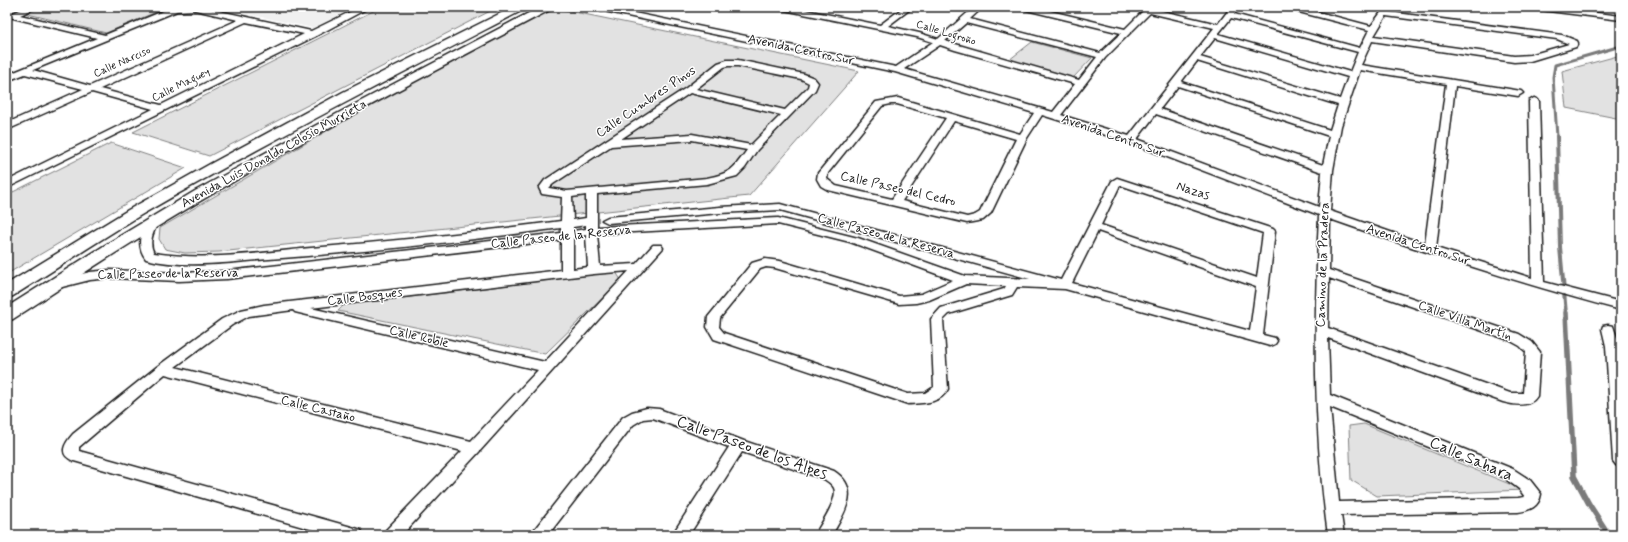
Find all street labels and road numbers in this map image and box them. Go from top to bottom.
street label: Calle Logroño [914,17,978,51]
street label: Avenida Centro Sur [746,30,856,70]
street label: Calle Narciso [91,43,153,81]
street label: Calle Cumbres Pinos [593,62,699,142]
street label: Calle Maguey [150,65,213,107]
street label: Avenida Luis Donaldo Colosio Murrieta [178,96,370,212]
street label: Avenida Centro Sur [1059,110,1168,162]
street label: Calle Paseo del Cedro [839,167,957,211]
street label: Nazas [1174,178,1212,204]
street label: Camino de la Pradera [1312,202,1334,328]
street label: Calle Paseo de la Reserva [816,210,957,263]
street label: Avenida Centro Sur [1364,220,1473,270]
street label: Calle Paseo de la Reserva [490,221,632,253]
street label: Calle Paseo de la Reserva [97,264,239,284]
street label: Calle Bosques [326,284,404,310]
street label: Calle Villa Martín [1416,297,1514,345]
street label: Calle Roble [388,322,450,352]
street label: Calle Castaño [279,392,357,427]
street label: Calle Paseo de los Alpes [674,411,830,485]
street label: Calle Sahara [1426,432,1516,486]

